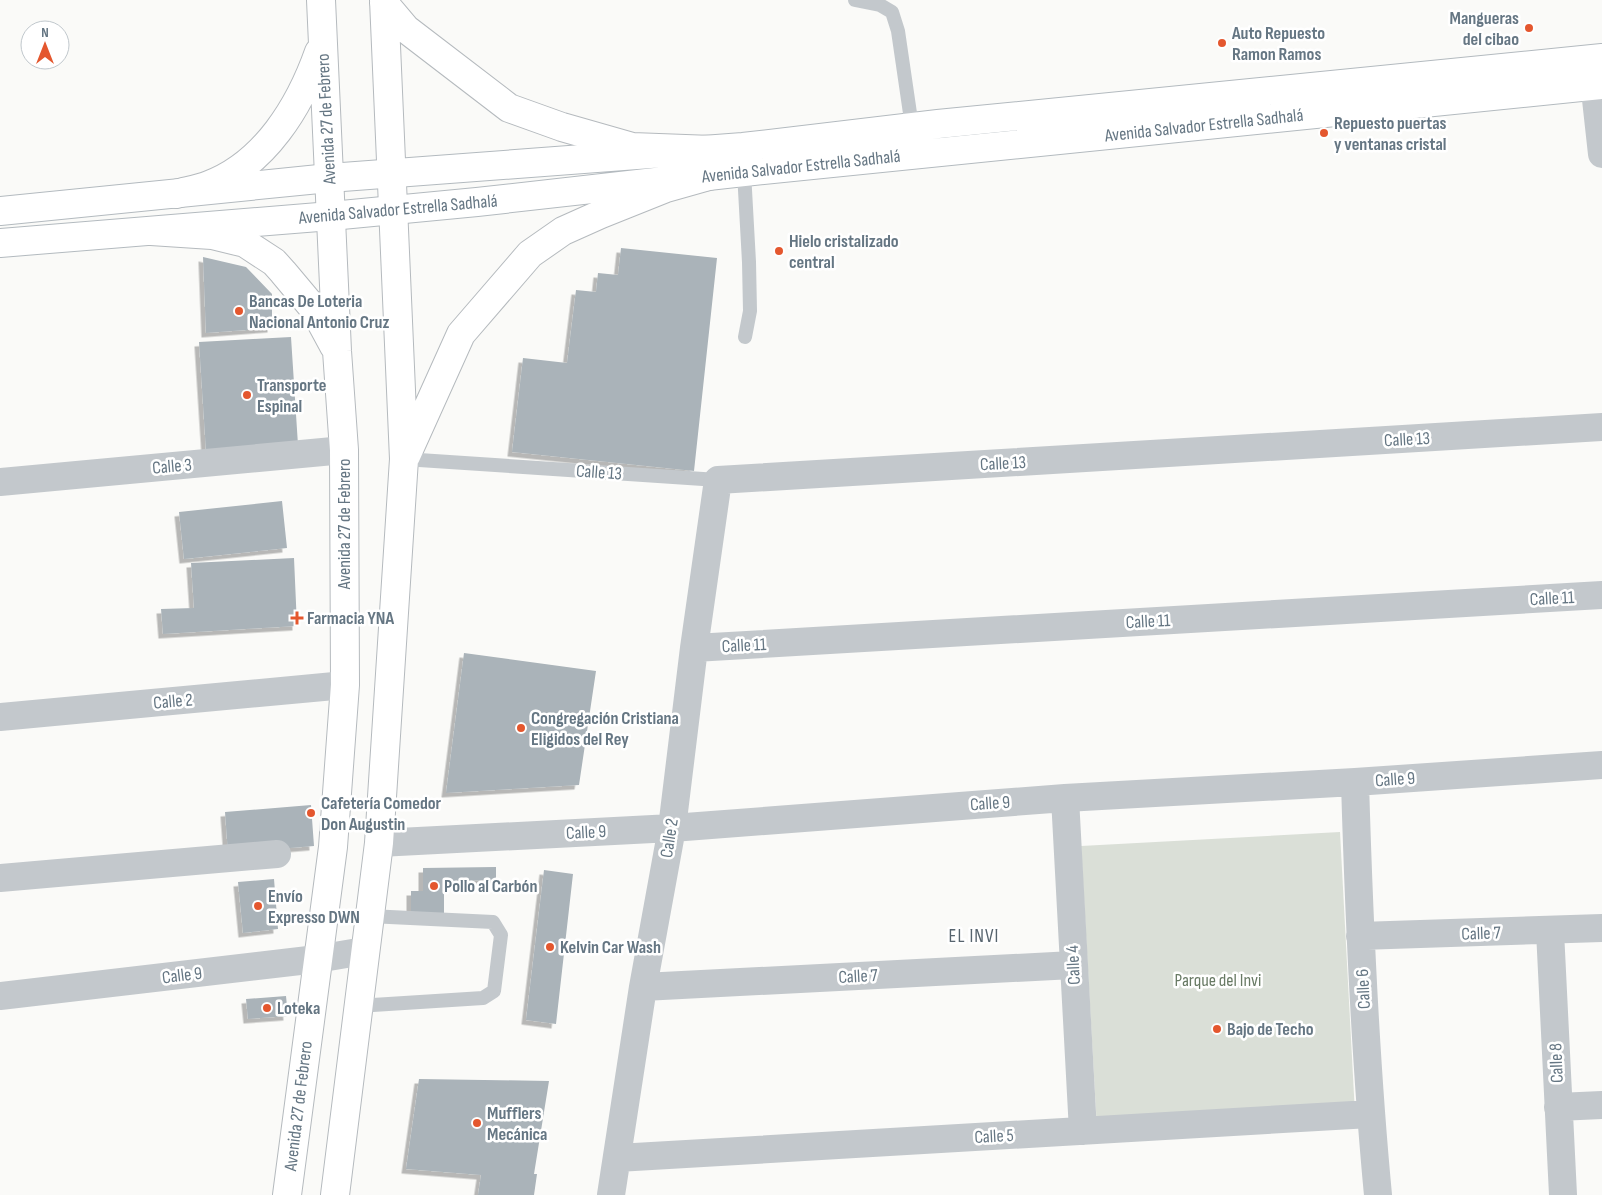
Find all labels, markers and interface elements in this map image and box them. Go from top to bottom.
place label: Mangueras del cibao [1450,8,1519,50]
north arrow [20,20,70,70]
marker: Mangueras del cibao [1523,22,1535,34]
place label: Auto Repuesto Ramon Ramos [1231,23,1325,65]
text: N [41,24,49,41]
marker: Auto Repuesto Ramon Ramos [1216,37,1228,49]
street label: Avenida 27 de Febrero [313,53,340,186]
street label: Avenida Salvador Estrella Sadhalá [1103,105,1304,146]
place label: Repuesto puertas y ventanas cristal [1334,113,1447,155]
marker: Repuesto puertas y ventanas cristal [1318,127,1330,139]
street label: Avenida Salvador Estrella Sadhalá [700,146,901,187]
street label: Avenida Salvador Estrella Sadhalá [297,190,498,229]
place label: Hielo cristalizado central [789,231,899,273]
marker: Hielo cristalizado central [773,245,785,257]
place label: Bancas De Loteria Nacional Antonio Cruz [249,291,389,333]
marker: Bancas De Loteria Nacional Antonio Cruz [233,305,245,317]
place label: Transporte Espinal [257,375,326,417]
marker: Transporte Espinal [241,389,253,401]
street label: Calle 13 [1384,428,1431,451]
street label: Calle 13 [980,452,1027,475]
street label: Calle 3 [151,454,193,479]
street label: Avenida 27 de Febrero [334,459,355,590]
street label: Calle 13 [575,460,623,485]
street label: Calle 11 [1529,587,1576,610]
place label: Farmacia YNA [307,608,394,629]
street label: Calle 11 [1125,610,1172,633]
marker: Farmacia YNA [291,612,303,624]
street label: Calle 11 [721,634,768,657]
street label: Calle 2 [152,689,194,714]
place label: Congregación Cristiana Eligidos del Rey [531,708,679,750]
marker: Congregación Cristiana Eligidos del Rey [515,722,527,734]
street label: Calle 9 [1374,768,1416,791]
street label: Calle 9 [969,792,1011,815]
place label: Cafetería Comedor Don Augustin [321,793,442,835]
marker: Cafetería Comedor Don Augustin [305,807,317,819]
street label: Calle 2 [656,817,683,859]
street label: Calle 9 [565,821,607,844]
place label: Pollo al Carbón [444,876,537,897]
marker: Pollo al Carbón [428,880,440,892]
place label: Envío Expresso DWN [268,886,360,928]
marker: Envío Expresso DWN [252,900,264,912]
street label: Calle 7 [1461,922,1502,945]
district label: EL INVI [949,925,999,948]
place label: Kelvin Car Wash [560,937,661,958]
marker: Kelvin Car Wash [544,941,556,953]
street label: Calle 4 [1062,944,1085,985]
street label: Calle 9 [161,963,203,988]
street label: Calle 7 [838,965,879,988]
street label: Calle 6 [1352,968,1375,1010]
park label: Parque del Invi [1175,970,1261,991]
place label: Loteka [277,998,320,1019]
marker: Loteka [261,1002,273,1014]
place label: Bajo de Techo [1227,1019,1314,1040]
marker: Bajo de Techo [1211,1023,1223,1035]
street label: Avenida 27 de Febrero [280,1040,317,1173]
street label: Calle 8 [1545,1043,1568,1083]
place label: Mufflers Mecánica [487,1103,547,1145]
marker: Mufflers Mecánica [471,1117,483,1129]
street label: Calle 5 [974,1125,1014,1148]

